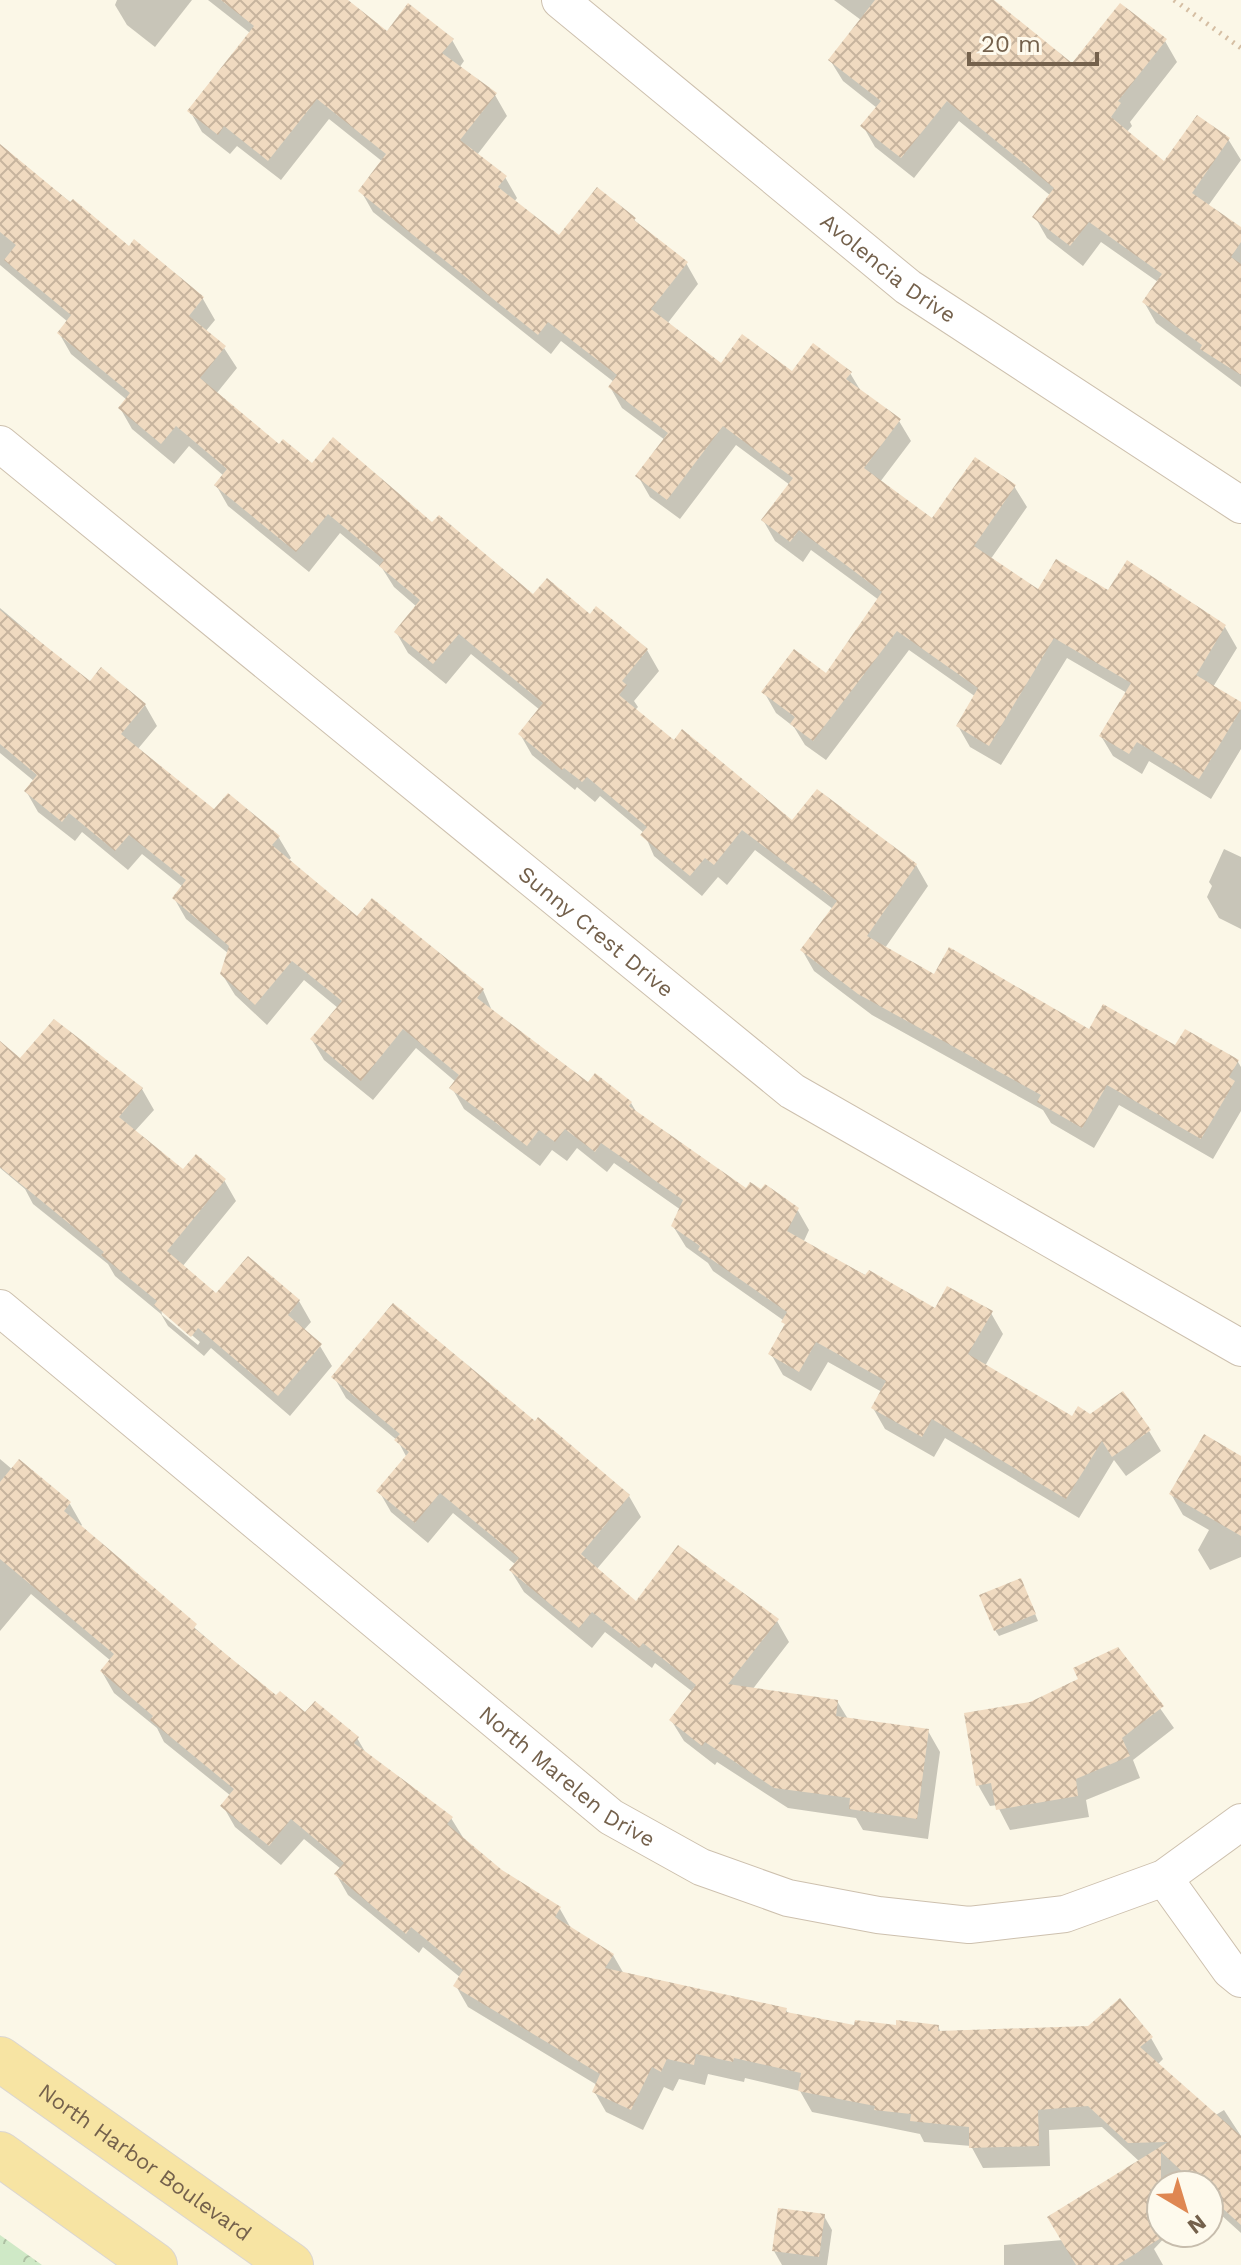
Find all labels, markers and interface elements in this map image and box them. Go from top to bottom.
scale bar [969,16,1097,66]
text: 20 m [981,30,1041,58]
street label: Avolencia Drive [816,208,961,328]
street label: Sunny Crest Drive [514,861,679,1002]
street label: North Marelen Drive [475,1700,660,1852]
street label: North Harbor Boulevard [34,2078,256,2246]
north arrow [1145,2169,1225,2249]
text: N [1183,2209,1211,2239]

